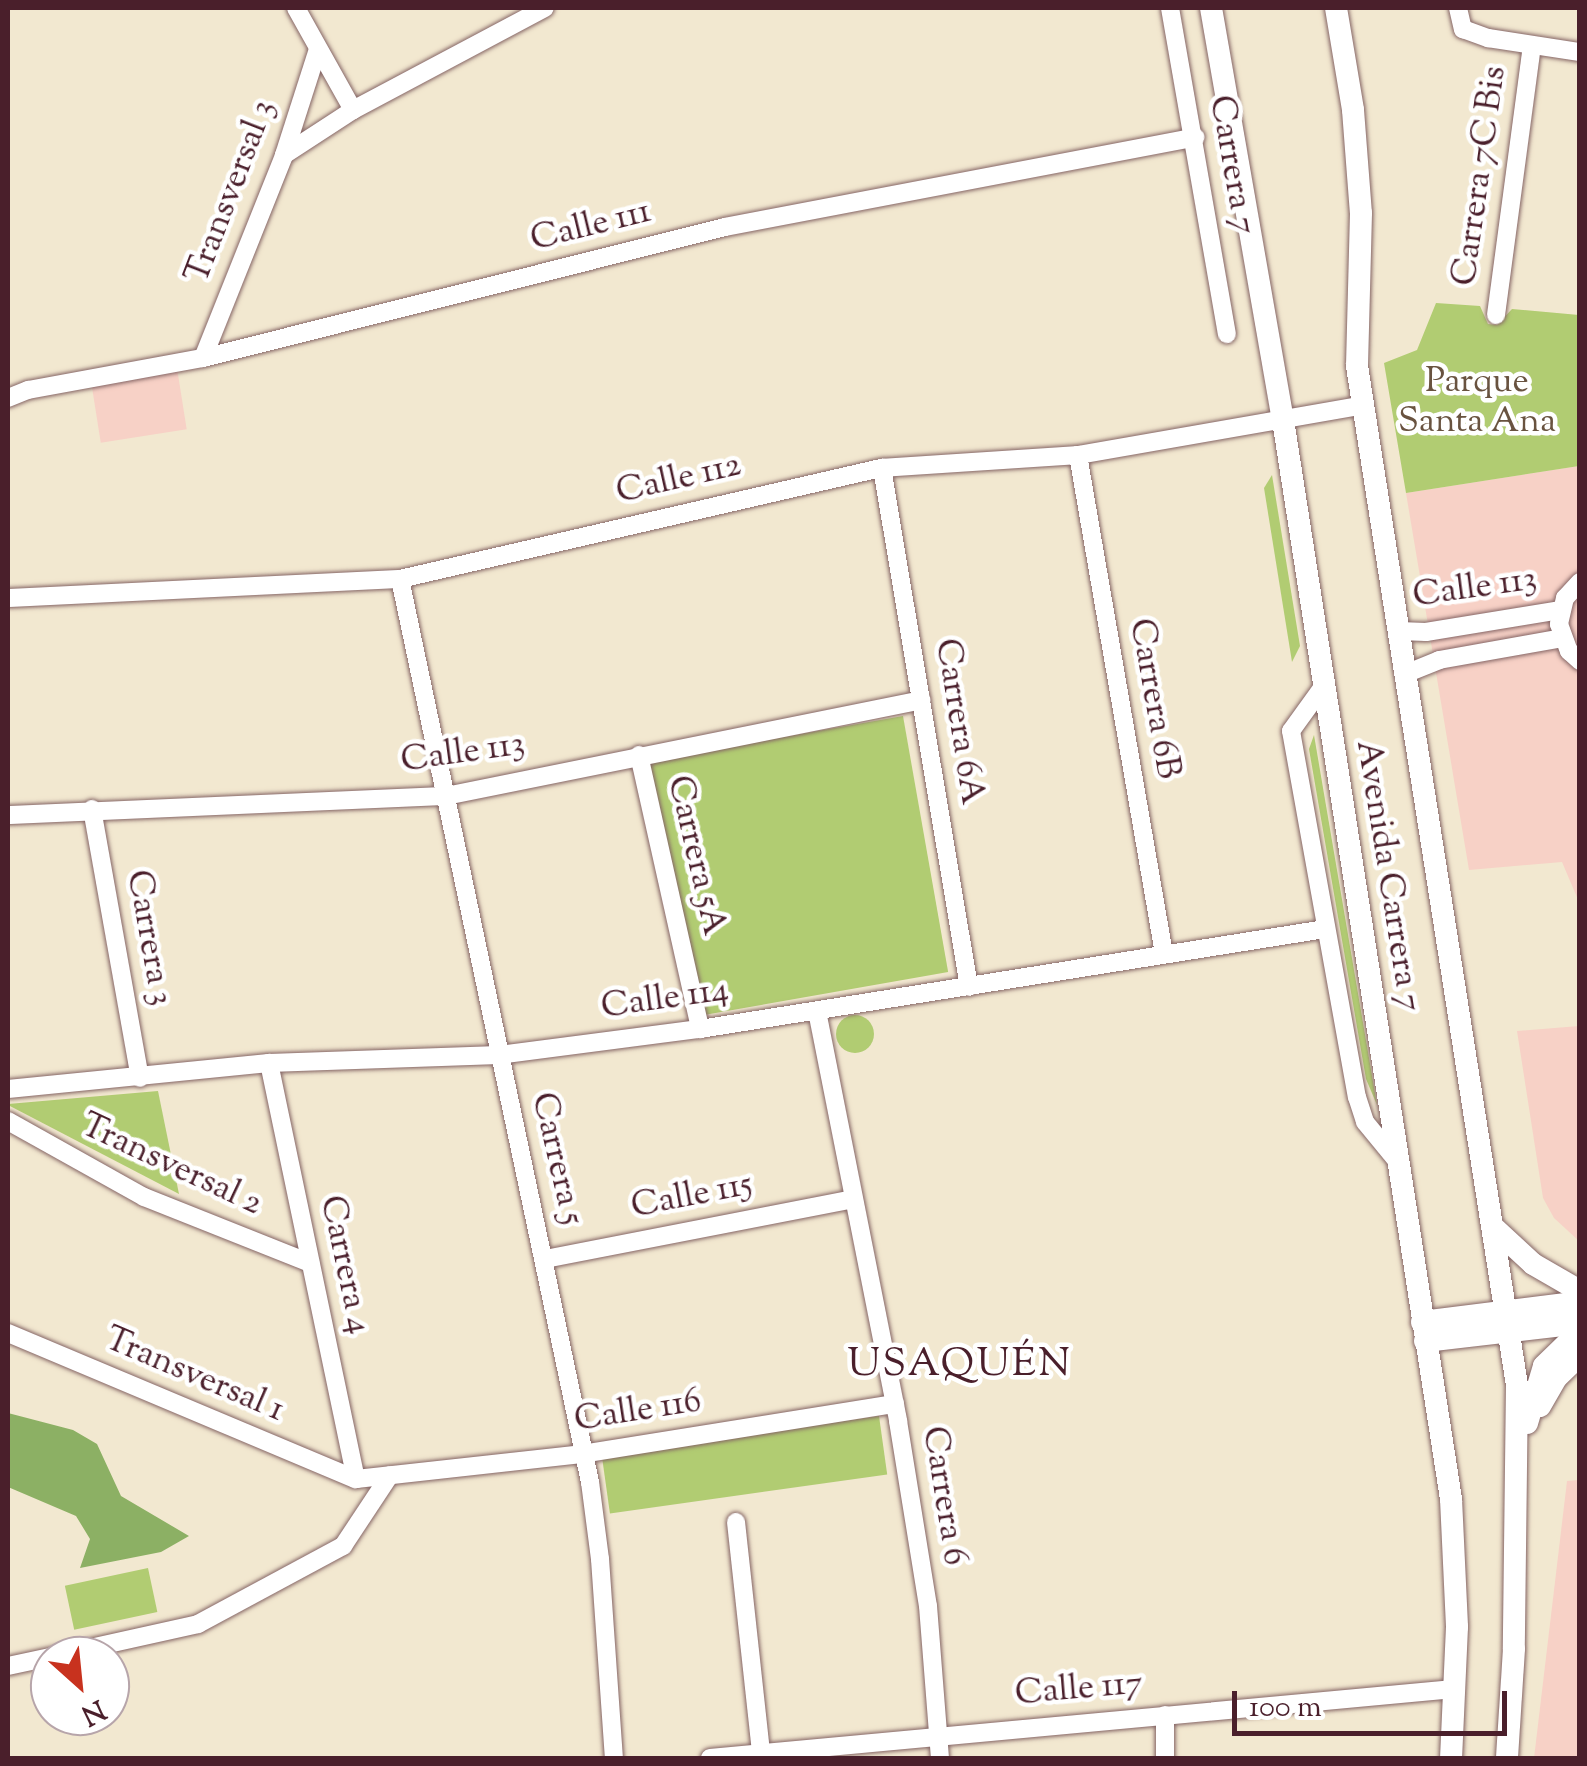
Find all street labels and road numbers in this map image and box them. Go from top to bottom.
street label: Carrera 7C Bis [1445,63,1517,289]
street label: Carrera 7 [1198,92,1264,238]
street label: Transversal 3 [178,94,286,290]
street label: Calle 111 [526,192,656,262]
street label: Calle 112 [612,445,746,515]
street label: Calle 113 [1410,560,1540,618]
street label: Carrera 6B [1118,616,1188,782]
street label: Carrera 6A [924,636,992,808]
street label: Calle 113 [398,725,528,783]
street label: Avenida Carrera 7 [1345,737,1429,1015]
street label: Carrera 5A [656,772,734,940]
street label: Carrera 3 [115,867,181,1009]
street label: Calle 114 [599,970,731,1030]
street label: Carrera 5 [520,1089,592,1229]
street label: Transversal 2 [74,1106,268,1226]
street label: Calle 115 [628,1165,756,1229]
street label: Carrera 4 [309,1192,379,1338]
street label: Transversal 1 [98,1319,290,1433]
street label: Calle 116 [572,1381,704,1443]
street label: Carrera 6 [911,1424,975,1568]
street label: Calle 117 [1013,1663,1145,1717]

